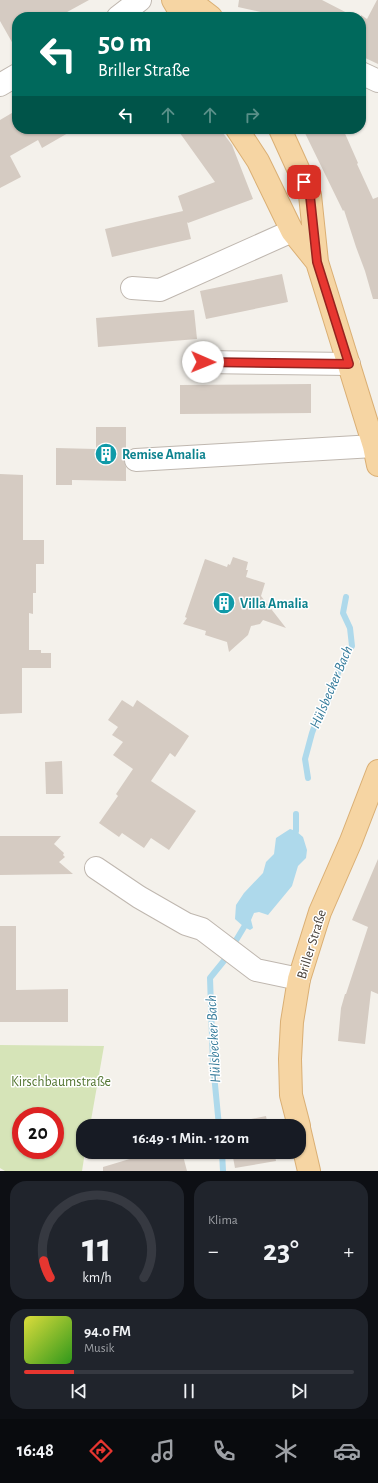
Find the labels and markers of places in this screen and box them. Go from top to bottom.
pin [287,165,321,199]
building icon: Remise Amalia [93,441,119,467]
place label: Remise Amalia [122,448,206,462]
building icon: Villa Amalia [211,590,237,616]
place label: Villa Amalia [240,597,309,611]

